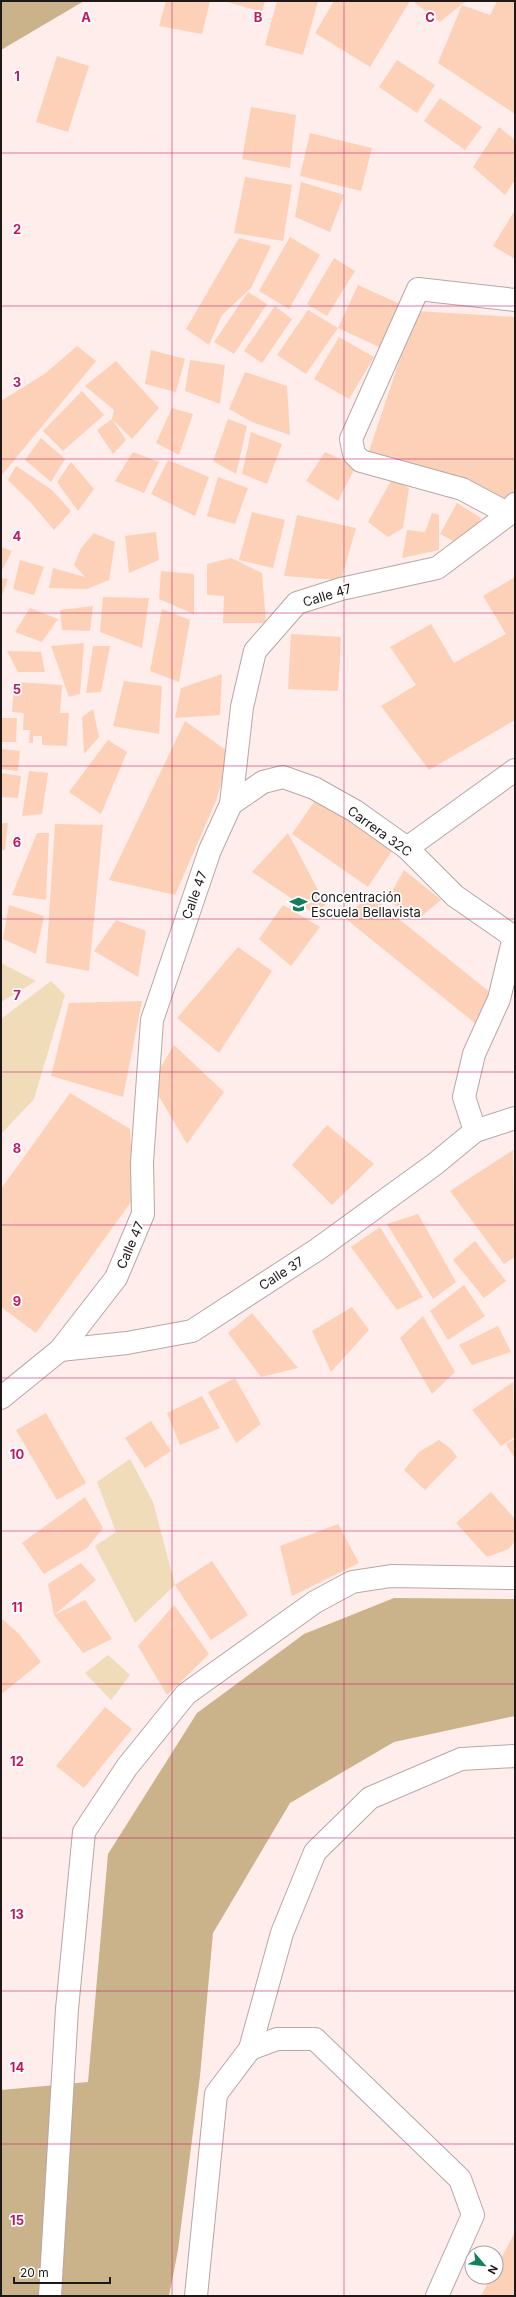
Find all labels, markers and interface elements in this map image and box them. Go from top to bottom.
text: A [81,9,91,25]
text: B [254,9,263,25]
text: C [425,9,435,25]
text: 1 [14,68,20,84]
text: 2 [13,221,21,237]
text: 3 [13,374,21,390]
text: 4 [13,528,22,544]
street label: Calle 47 [301,580,353,610]
text: 5 [13,681,21,697]
street label: Carrera 32C [345,802,415,860]
text: 6 [13,834,21,850]
street label: Calle 47 [178,869,210,921]
place label: Concentración Escuela Bellavista [311,889,421,920]
school or university icon: Concentración Escuela Bellavista [288,894,308,914]
text: 7 [13,987,21,1003]
text: 8 [13,1140,21,1156]
street label: Calle 47 [113,1219,147,1271]
street label: Calle 37 [256,1253,306,1293]
text: 9 [13,1293,21,1309]
text: 10 [10,1446,24,1462]
text: 11 [11,1599,23,1615]
text: 12 [10,1753,24,1769]
text: 13 [10,1906,24,1922]
text: 14 [10,2059,24,2075]
text: 15 [10,2212,24,2228]
north arrow [464,2245,504,2285]
scale bar [14,2259,110,2285]
text: N [485,2263,501,2277]
text: 20 m [20,2265,49,2280]

